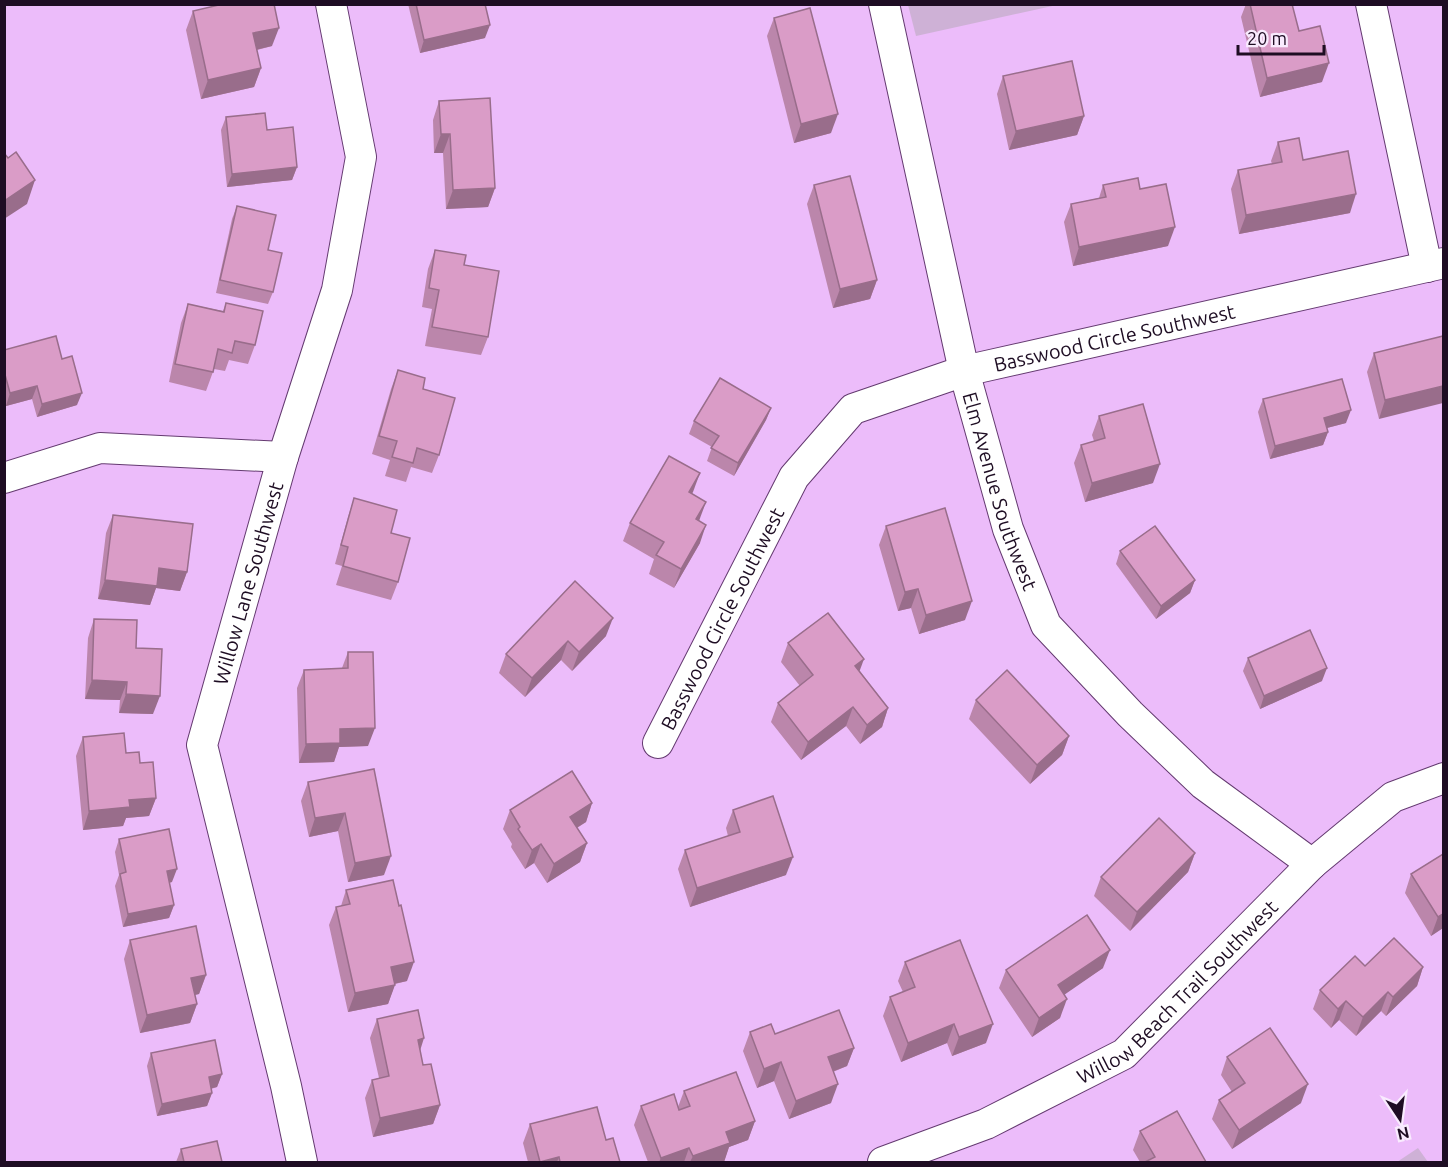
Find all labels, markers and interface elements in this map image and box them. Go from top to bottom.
scale bar [1238,18,1324,56]
text: 20 m [1247,28,1287,48]
street label: Basswood Circle Southwest [991,299,1237,375]
street label: Elm Avenue Southwest [959,389,1042,593]
street label: Willow Lane Southwest [208,479,287,687]
street label: Basswood Circle Southwest [655,503,788,733]
street label: Willow Beach Trail Southwest [1073,895,1282,1088]
north arrow [1370,1089,1430,1149]
text: N [1396,1124,1411,1144]

